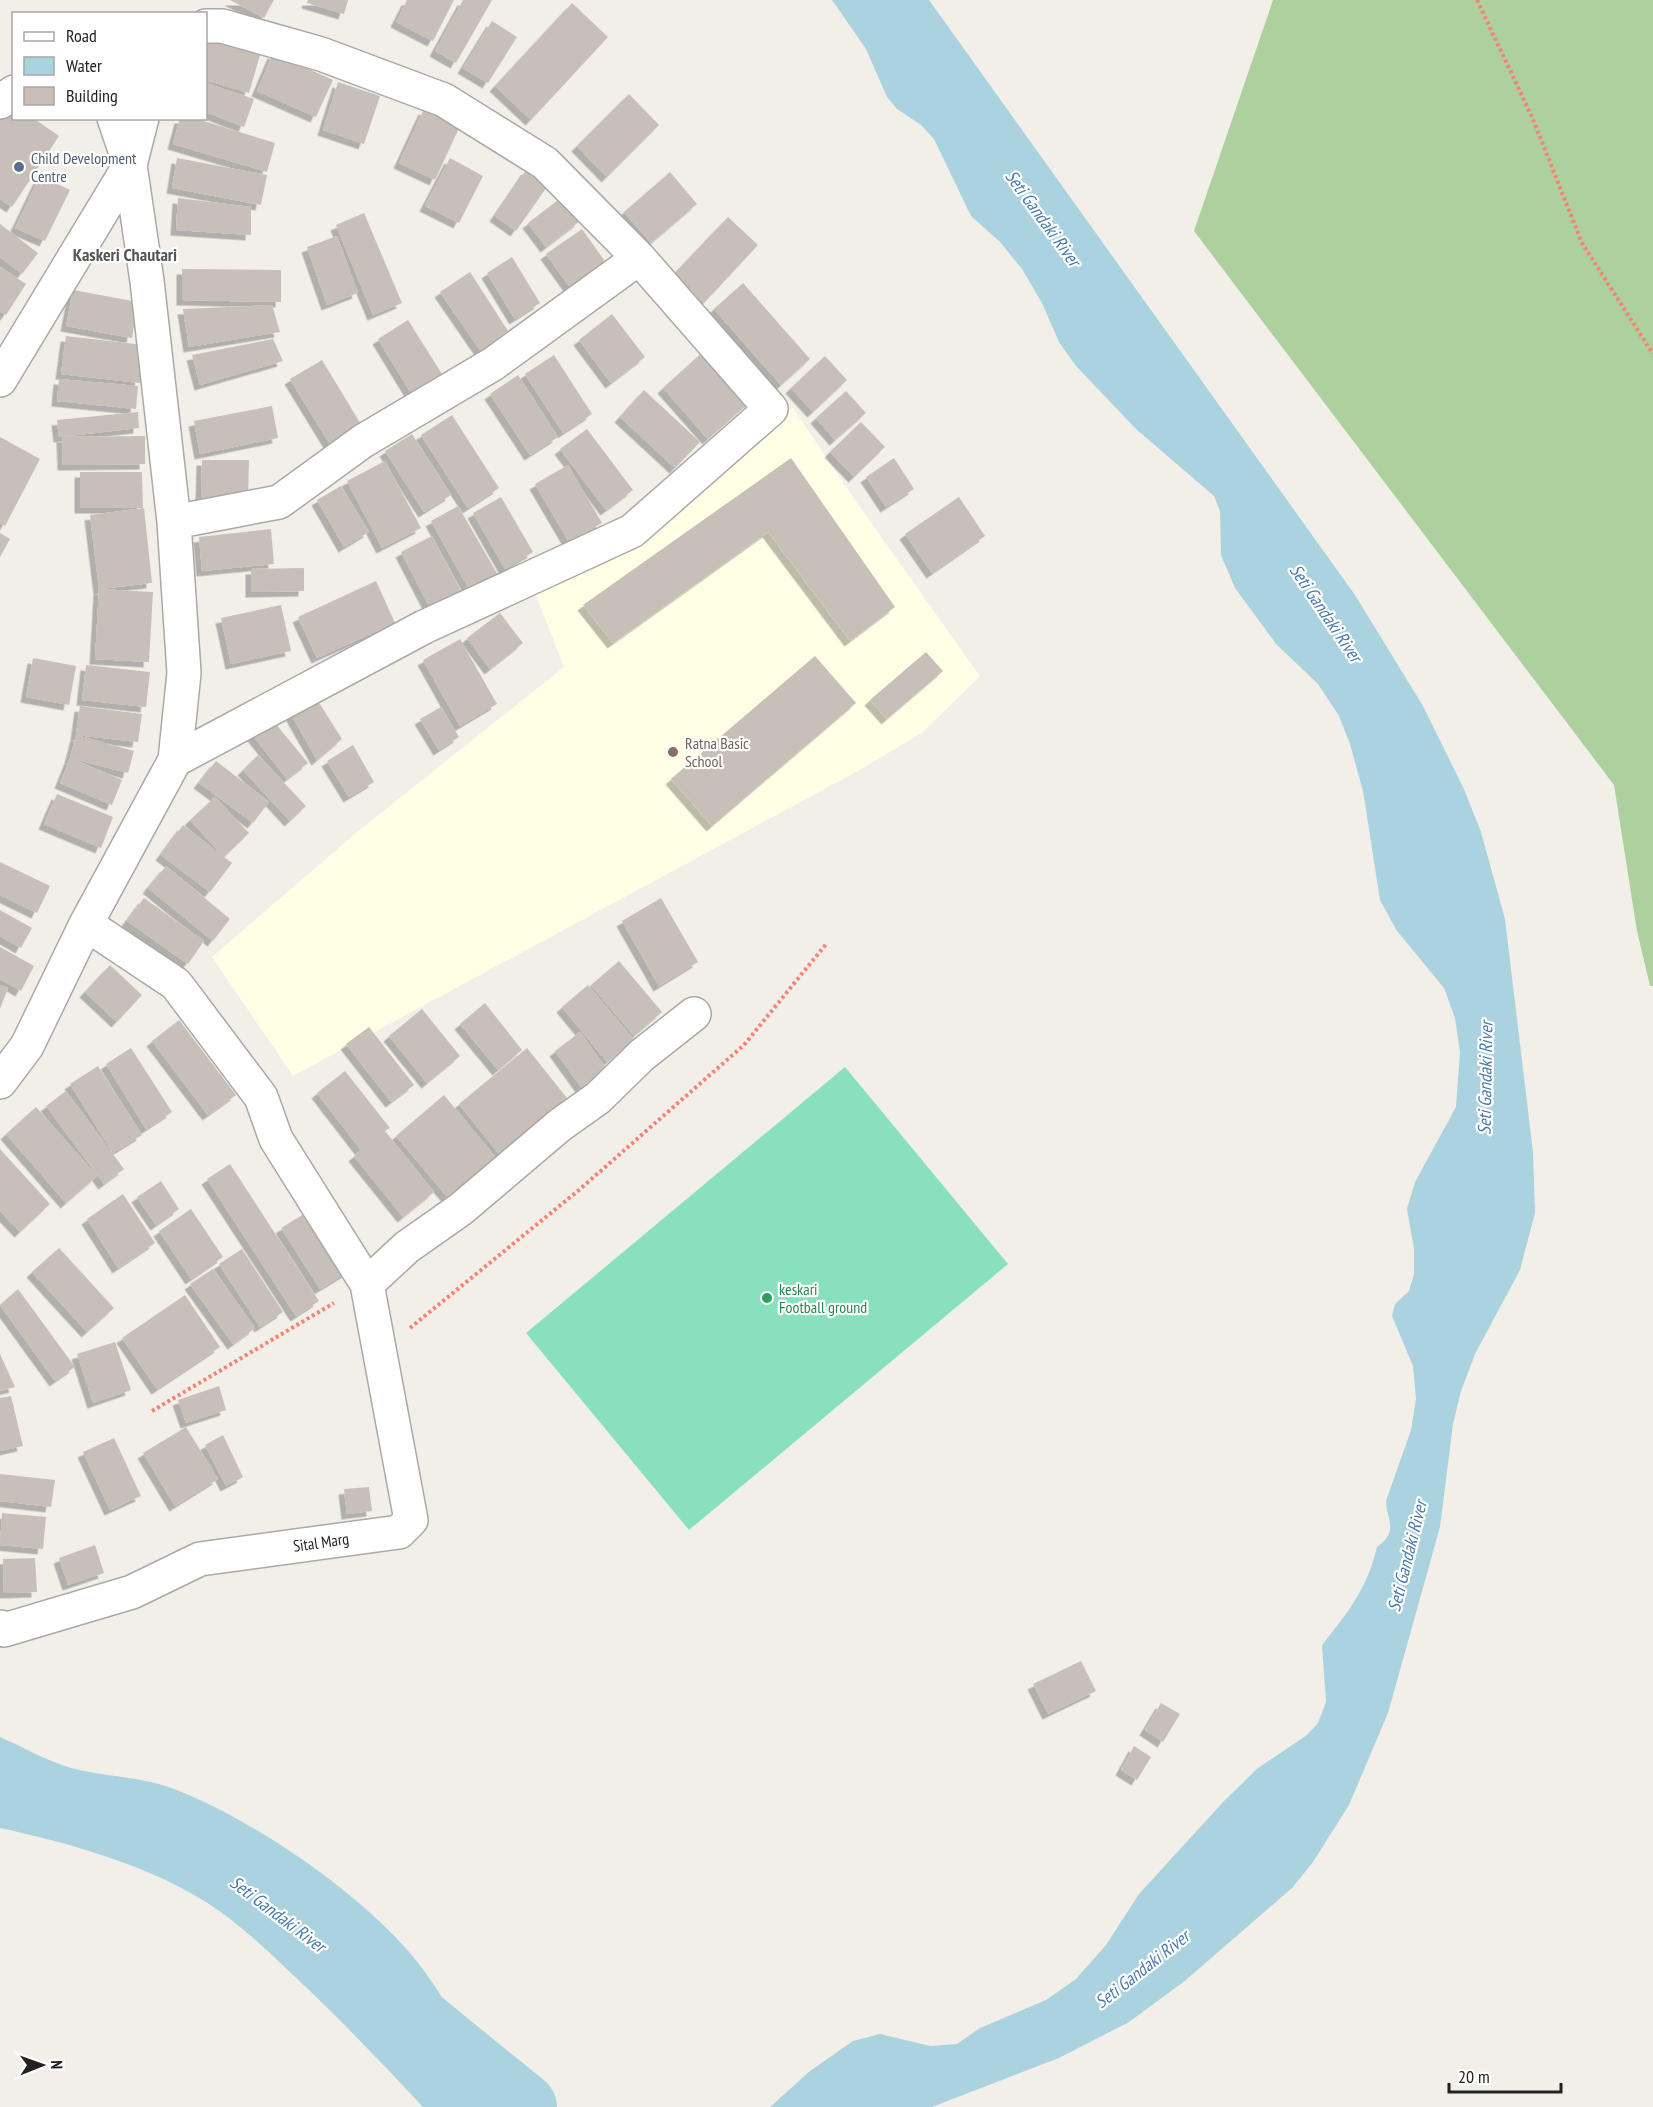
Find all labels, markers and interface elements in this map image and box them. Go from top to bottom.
legend [12,12,207,120]
text: Road [66,24,97,47]
text: Water [66,54,102,77]
text: Building [66,84,118,107]
place label: Child Development Centre [31,148,137,186]
marker: Child Development Centre [12,160,26,174]
water label: Seti Gandaki River [1000,165,1087,273]
district label: Kaskeri Chautari [73,243,177,266]
water label: Seti Gandaki River [1285,560,1369,669]
place label: Ratna Basic School [685,733,749,771]
marker: Ratna Basic School [666,745,680,759]
water label: Seti Gandaki River [1473,1018,1498,1135]
place label: keskari Football ground [779,1279,867,1317]
marker: keskari Football ground [760,1291,774,1305]
water label: Seti Gandaki River [1382,1495,1433,1614]
street label: Sital Marg [292,1528,350,1556]
water label: Seti Gandaki River [226,1871,333,1959]
water label: Seti Gandaki River [1090,1923,1196,2013]
north arrow [12,2035,72,2095]
scale bar [1449,2056,1562,2094]
text: N [47,2060,67,2069]
text: 20 m [1458,2065,1490,2088]

